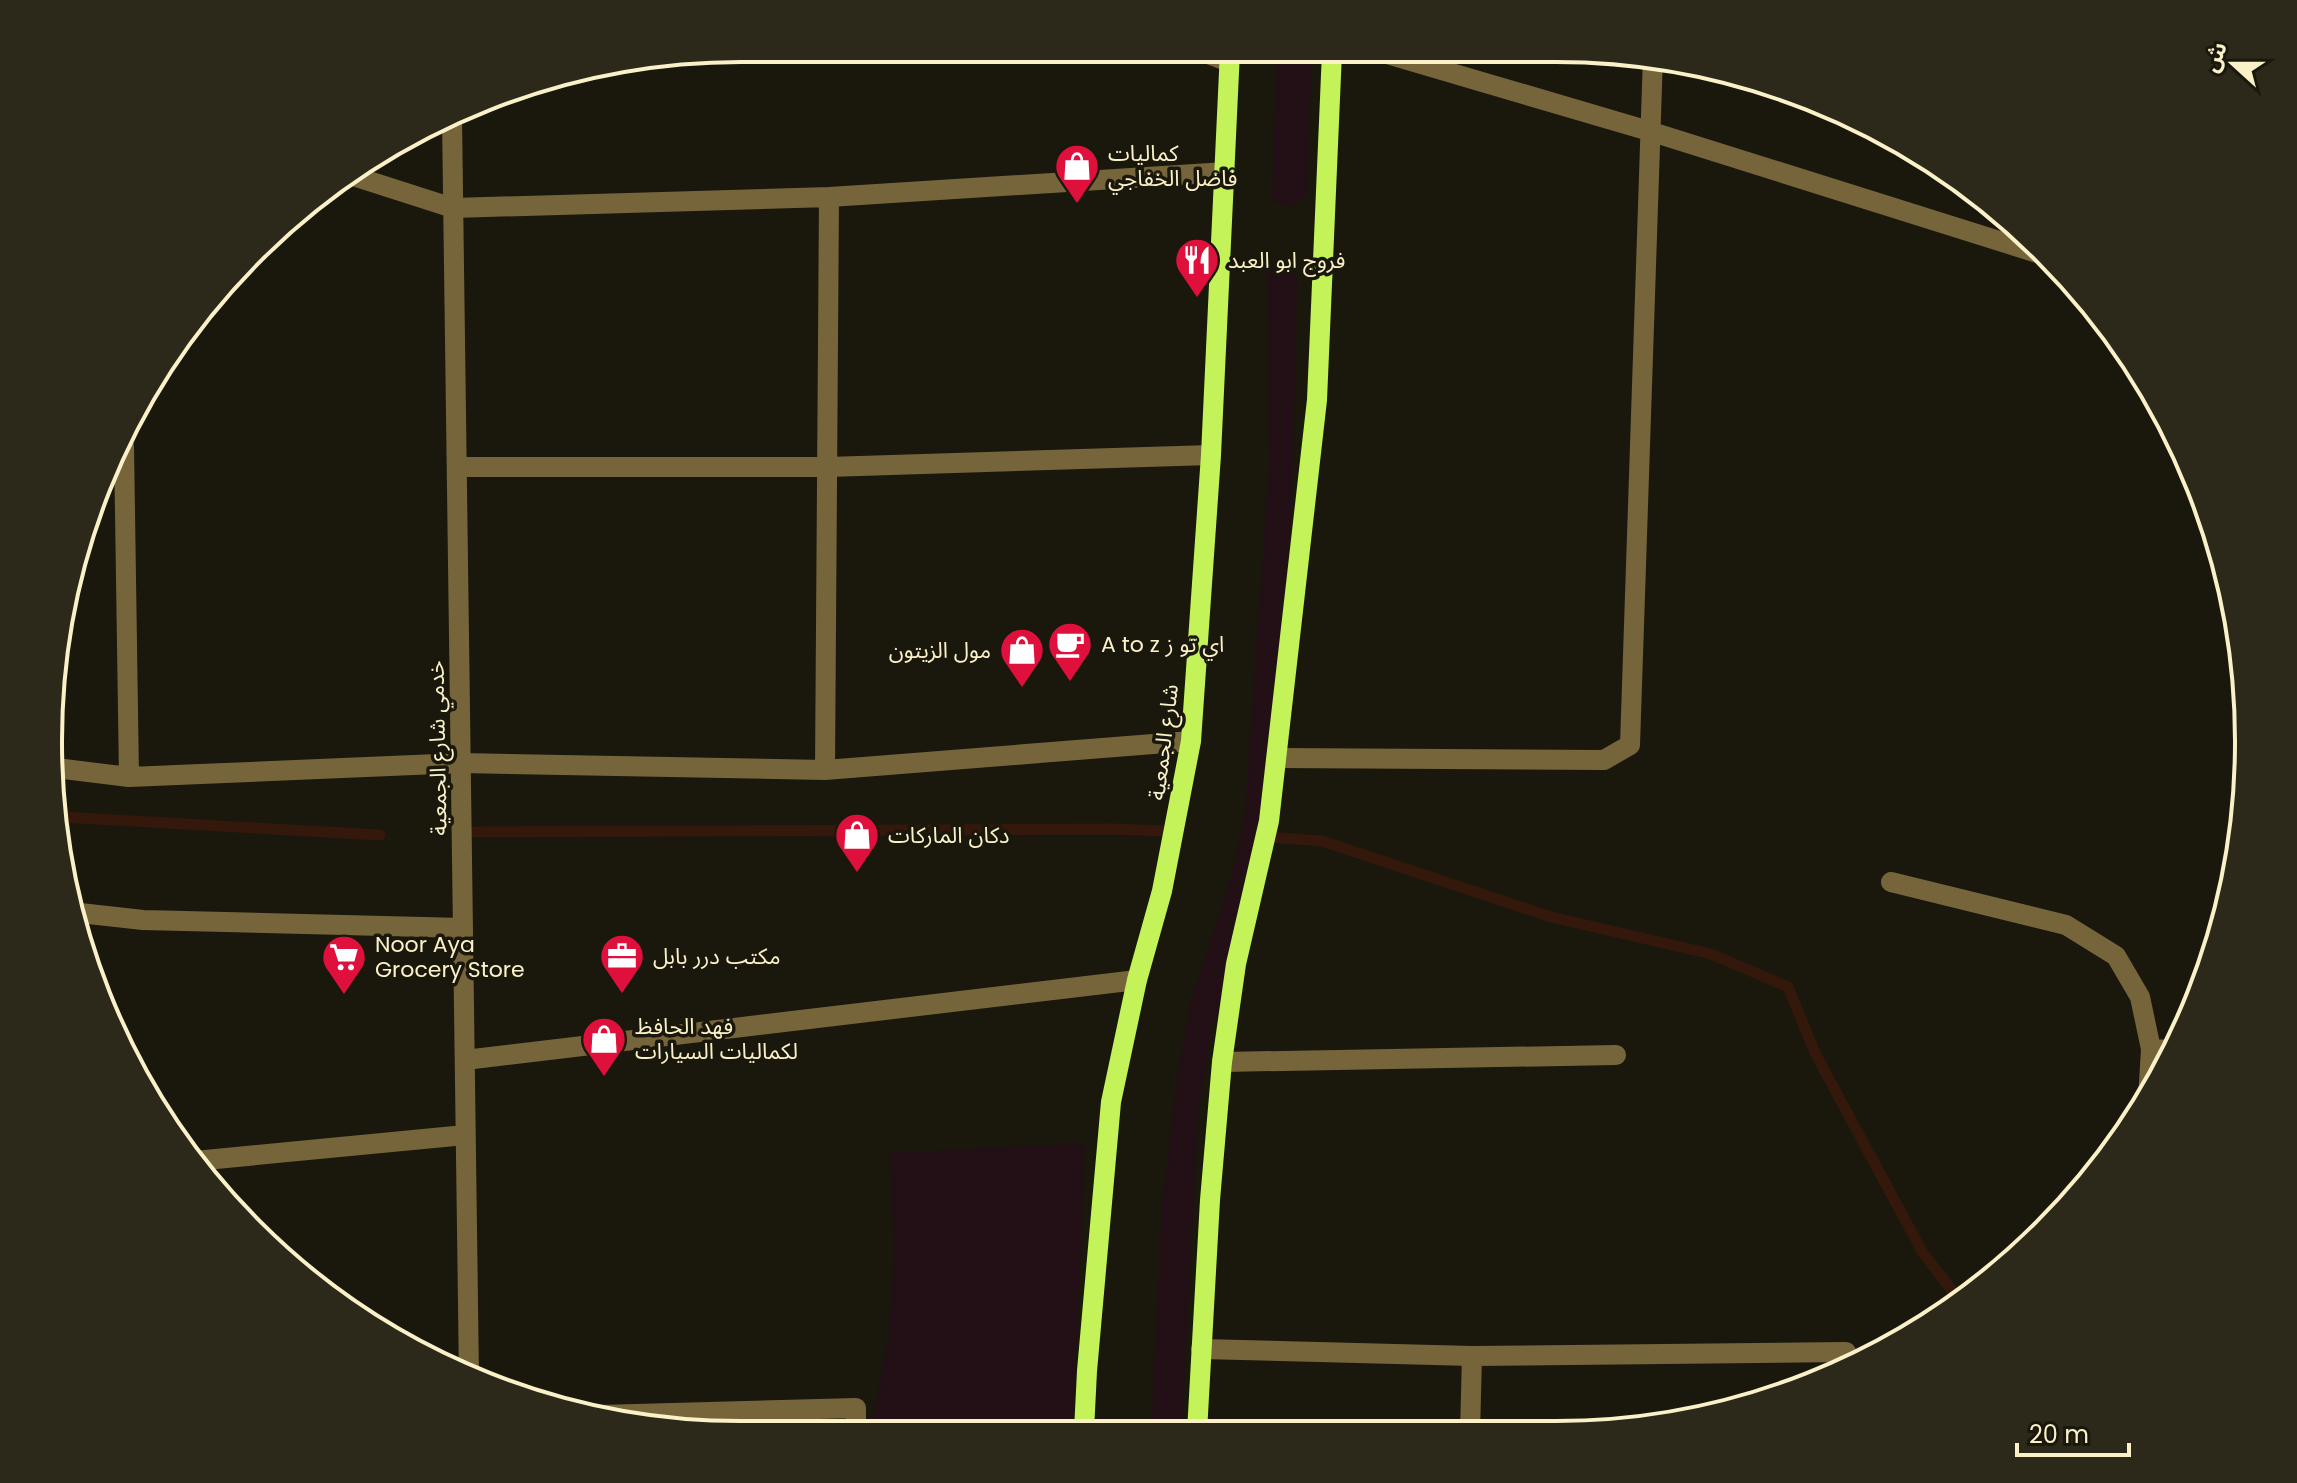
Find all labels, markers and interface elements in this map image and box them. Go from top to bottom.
north arrow [2193,24,2273,104]
text: ش [2195,37,2235,77]
place label: كماليات فاضل الخفاجي [1108,138,1237,195]
shop icon: كماليات فاضل الخفاجي [1053,142,1101,205]
restaurant icon: فروج ابو العبد [1173,236,1221,299]
place label: فروج ابو العبد [1228,245,1345,277]
cafe icon: A to z اي تو ز [1046,620,1094,683]
shop icon: مول الزيتون [998,626,1046,689]
place label: A to z اي تو ز [1101,629,1224,661]
place label: مول الزيتون [889,635,991,666]
street label: خدمي شارع الجمعية [420,660,456,836]
street label: شارع الجمعية [1141,682,1187,802]
shop icon: دكان الماركات [833,811,881,874]
place label: دكان الماركات [888,820,1010,851]
place label: Noor Aya Grocery Store [375,929,525,985]
office icon: مكتب درر بابل [598,932,646,995]
supermarket icon: Noor Aya Grocery Store [320,933,368,996]
place label: مكتب درر بابل [653,941,781,972]
place label: فهد الحافظ لكماليات السيارات [635,1011,798,1067]
shop icon: فهد الحافظ لكماليات السيارات [580,1015,628,1078]
scale bar [2017,1407,2129,1457]
text: 20 m [2029,1418,2089,1451]

